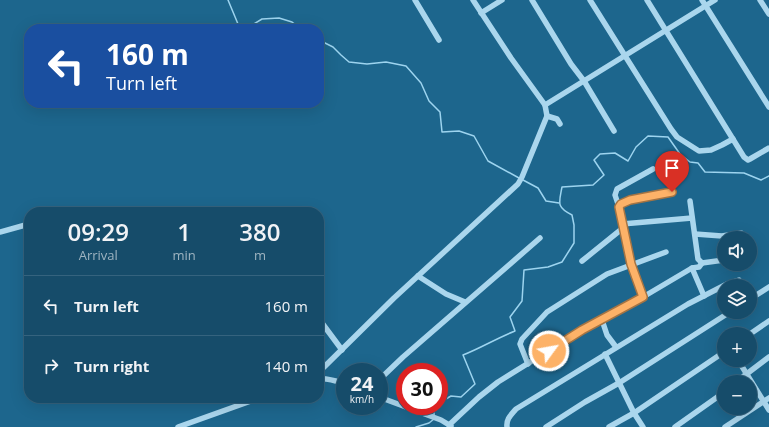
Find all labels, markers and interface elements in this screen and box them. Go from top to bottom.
text: 160 m [106,35,189,73]
icon: left [40,40,92,92]
text: Turn left [106,71,177,95]
pin [655,151,689,192]
icon: arrive [661,157,683,179]
text: 09:29 [68,215,129,248]
text: 1 [177,215,191,248]
text: 380 [239,215,280,248]
map controls [717,231,757,415]
button: sound [717,231,757,271]
text: Arrival [79,246,118,264]
text: min [173,246,196,264]
text: m [254,246,266,264]
button: layers [717,279,757,319]
icon: left [40,295,62,317]
text: Turn left [74,296,139,316]
text: 160 m [264,296,308,316]
button: + [717,327,757,367]
position arrow [528,330,570,372]
icon: right [40,355,62,377]
text: Turn right [74,356,149,376]
text: 140 m [264,356,308,376]
speed limit sign: 30 [396,363,448,415]
text: 24 [351,370,373,397]
button: − [717,375,757,415]
text: km/h [350,392,374,406]

